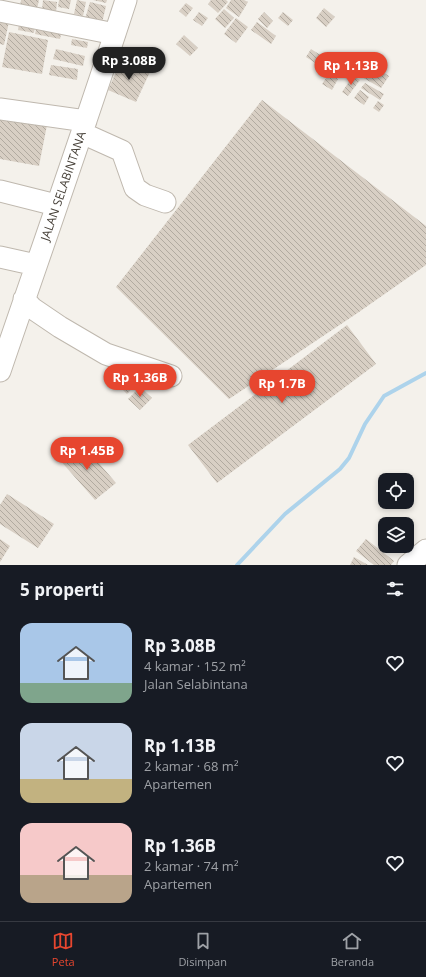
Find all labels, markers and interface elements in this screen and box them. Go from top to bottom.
pin: Rp 3.08B [88,47,170,81]
text: Rp 3.08B [102,51,156,69]
pin: Rp 1.13B [310,52,392,86]
text: Rp 1.13B [324,56,378,74]
street label: JALAN SELABINTANA [36,129,90,244]
pin: Rp 1.36B [99,364,181,398]
text: Rp 1.36B [113,368,167,386]
pin: Rp 1.7B [245,370,319,404]
text: Rp 1.7B [258,374,306,392]
pin: Rp 1.45B [46,437,128,471]
text: Rp 1.45B [60,441,114,459]
map controls [378,473,414,553]
button: locate [378,473,414,509]
button: layers [378,517,414,553]
text: 5 properti [20,578,104,601]
icon: filters [384,578,406,600]
text: Rp 3.08B [144,634,216,657]
icon: home [52,639,100,687]
icon: heart [384,652,406,674]
text: 4 kamar · 152 m² [144,657,246,675]
text: Jalan Selabintana [144,675,248,693]
text: Rp 1.13B [144,734,216,757]
icon: home [52,739,100,787]
icon: heart [384,752,406,774]
text: 2 kamar · 68 m² [144,757,238,775]
text: Apartemen [144,775,212,793]
text: Rp 1.36B [144,834,216,857]
icon: home [52,839,100,887]
icon: heart [384,852,406,874]
text: 2 kamar · 74 m² [144,857,238,875]
text: Apartemen [144,875,212,893]
tab: Peta [52,930,75,969]
tab: Disimpan [178,930,227,969]
tab: Beranda [331,930,374,969]

